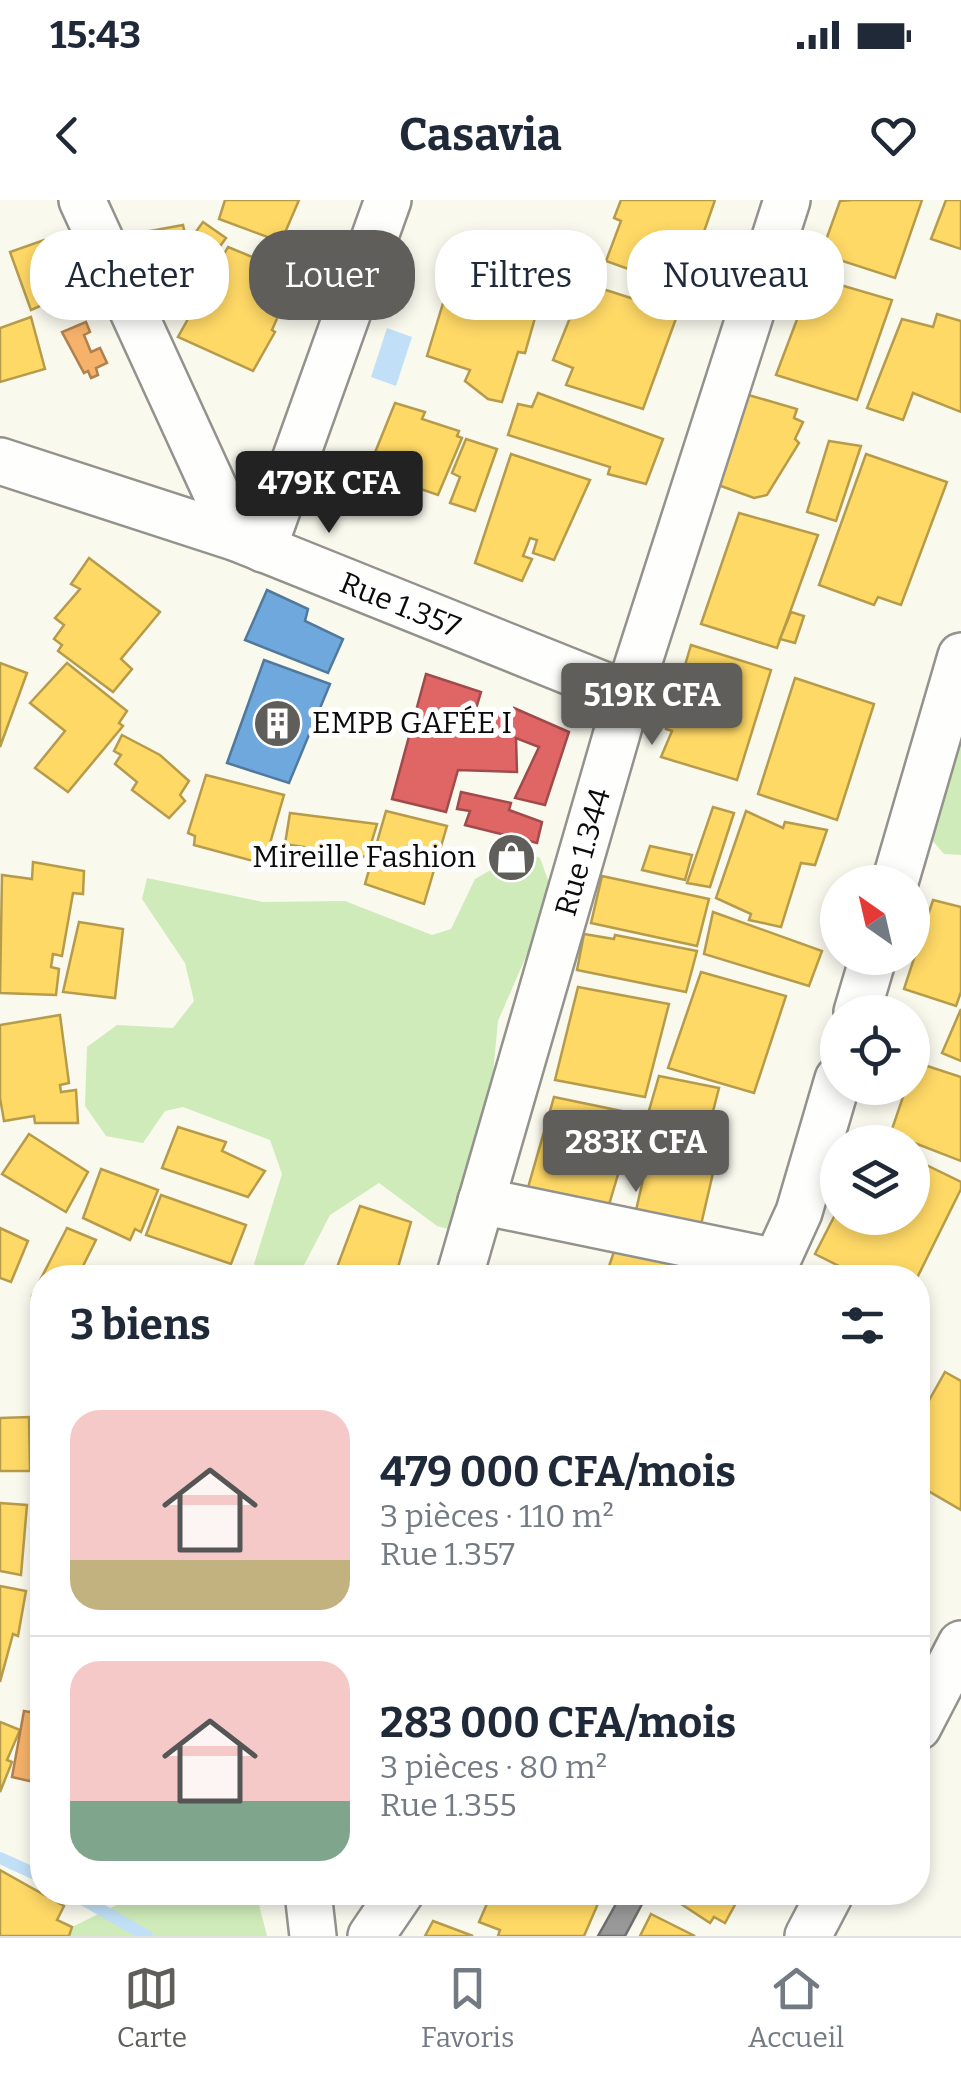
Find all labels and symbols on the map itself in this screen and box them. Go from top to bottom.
pin: 479K CFA [226,451,432,536]
street label: Rue 1.357 [335,565,465,645]
pin: 519K CFA [549,663,755,748]
building icon: EMPB GAFÉE I [251,697,303,749]
place label: EMPB GAFÉE I [312,705,512,741]
street label: Rue 1.344 [548,784,619,920]
shop icon: Mireille Fashion [485,831,537,883]
place label: Mireille Fashion [252,839,476,875]
north arrow [820,865,930,975]
pin: 283K CFA [533,1110,739,1195]

